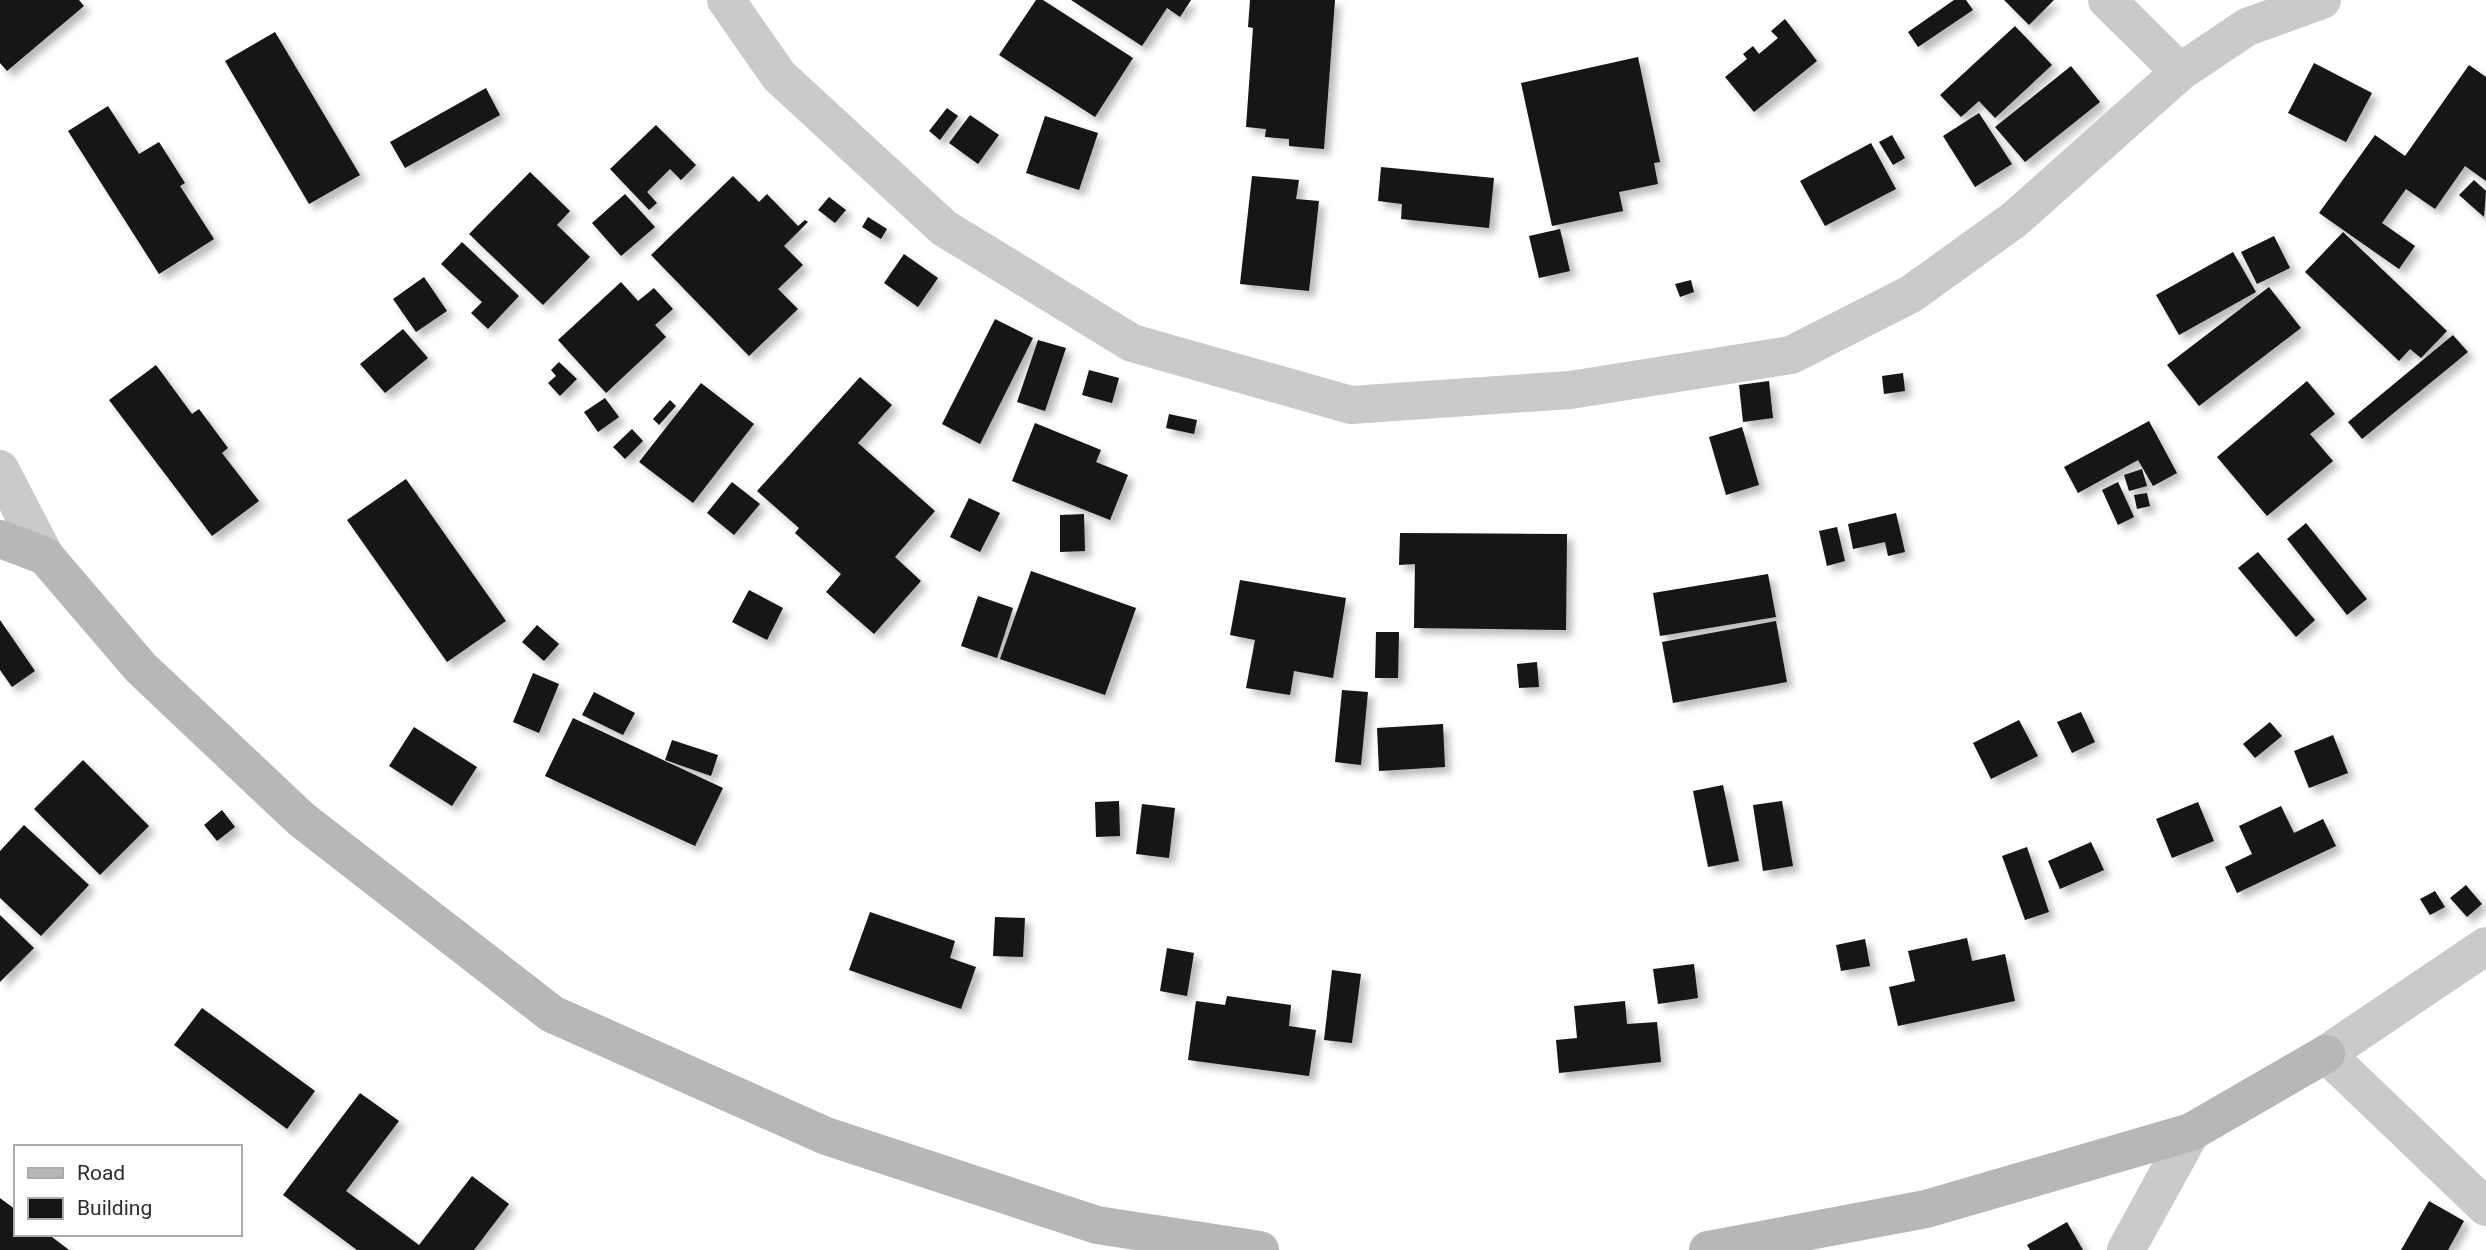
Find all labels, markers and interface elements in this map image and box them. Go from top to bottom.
legend [14,1145,242,1236]
text: Road [77,1161,125,1185]
text: Building [77,1196,152,1220]

